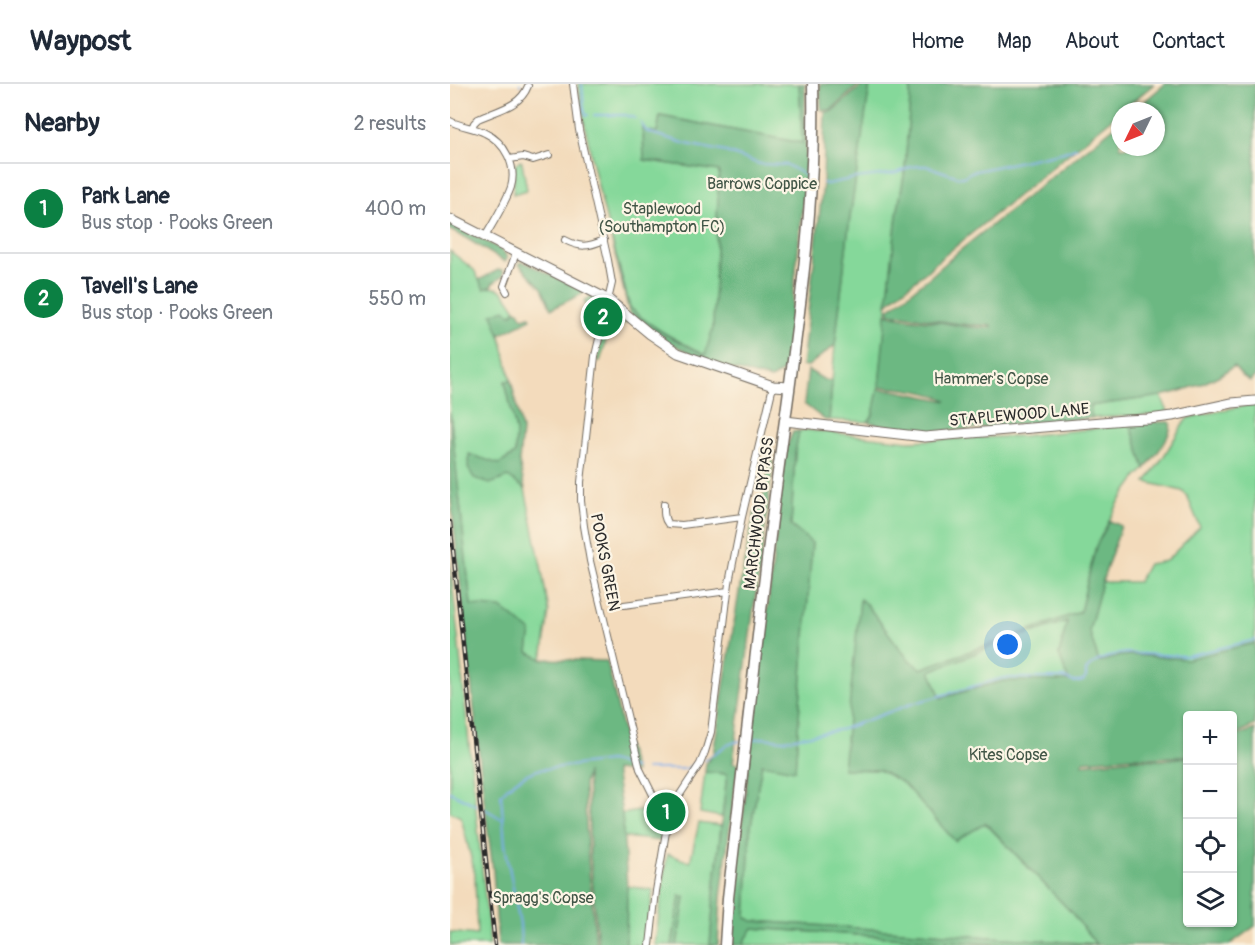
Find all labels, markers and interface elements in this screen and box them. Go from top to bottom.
text: Waypost [30,24,131,59]
text: Home [911,28,964,55]
text: Map [997,28,1032,55]
text: About [1065,28,1119,55]
text: Contact [1152,28,1225,55]
north arrow [1111,102,1165,156]
text: Nearby [24,107,100,139]
text: 2 results [354,111,426,136]
park label: Barrows Coppice [707,174,817,194]
text: Park Lane [81,182,170,210]
text: 1 [40,196,47,221]
text: 400 m [365,196,426,221]
park label: Staplewood (Southampton FC) [599,199,725,237]
text: Bus stop · Pooks Green [81,210,273,235]
text: Tavell's Lane [81,272,198,300]
text: 2 [38,286,49,311]
text: 550 m [369,286,426,311]
pin: 2 [584,294,622,340]
text: Bus stop · Pooks Green [81,300,273,325]
park label: Hammer's Copse [934,369,1048,389]
street label: STAPLEWOOD LANE [948,399,1090,431]
street label: MARCHWOOD BYPASS [740,436,778,590]
street label: POOKS GREEN [586,512,624,613]
your location [993,630,1022,659]
map controls [1183,711,1237,927]
button: + [1183,711,1237,765]
park label: Kites Copse [969,745,1047,765]
button: − [1183,765,1237,819]
pin: 1 [646,790,686,834]
button: locate [1183,819,1237,873]
button: layers [1183,873,1237,927]
park label: Spragg's Copse [492,888,594,908]

